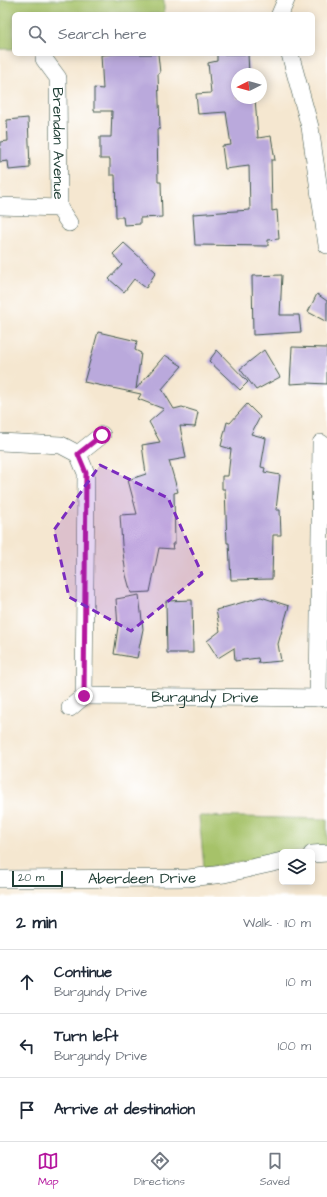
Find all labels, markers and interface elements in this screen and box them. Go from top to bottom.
search box [12,12,315,56]
icon: search [26,23,48,45]
text: Search here [58,24,147,45]
north arrow [231,68,267,104]
street label: Brendan Avenue [47,87,69,200]
route start [93,426,111,444]
route end [75,687,93,705]
street label: Burgundy Drive [151,687,259,709]
map controls [279,849,315,885]
button: layers [279,849,315,885]
street label: Aberdeen Drive [88,867,197,890]
scale bar [12,869,63,888]
text: 20 m [18,870,44,885]
text: 2 min [16,911,57,935]
text: Walk · 110 m [243,914,311,932]
text: Continue [54,962,112,983]
icon: ahead [16,971,38,993]
text: 10 m [286,973,311,991]
text: Burgundy Drive [54,983,147,1001]
text: Turn left [54,1026,118,1047]
icon: left [16,1035,38,1057]
text: 100 m [278,1037,311,1055]
text: Burgundy Drive [54,1047,147,1065]
icon: arrive [16,1099,38,1121]
text: Arrive at destination [54,1099,195,1120]
tab: Map [37,1150,59,1189]
tab: Directions [134,1150,185,1189]
tab: Saved [260,1150,290,1189]

